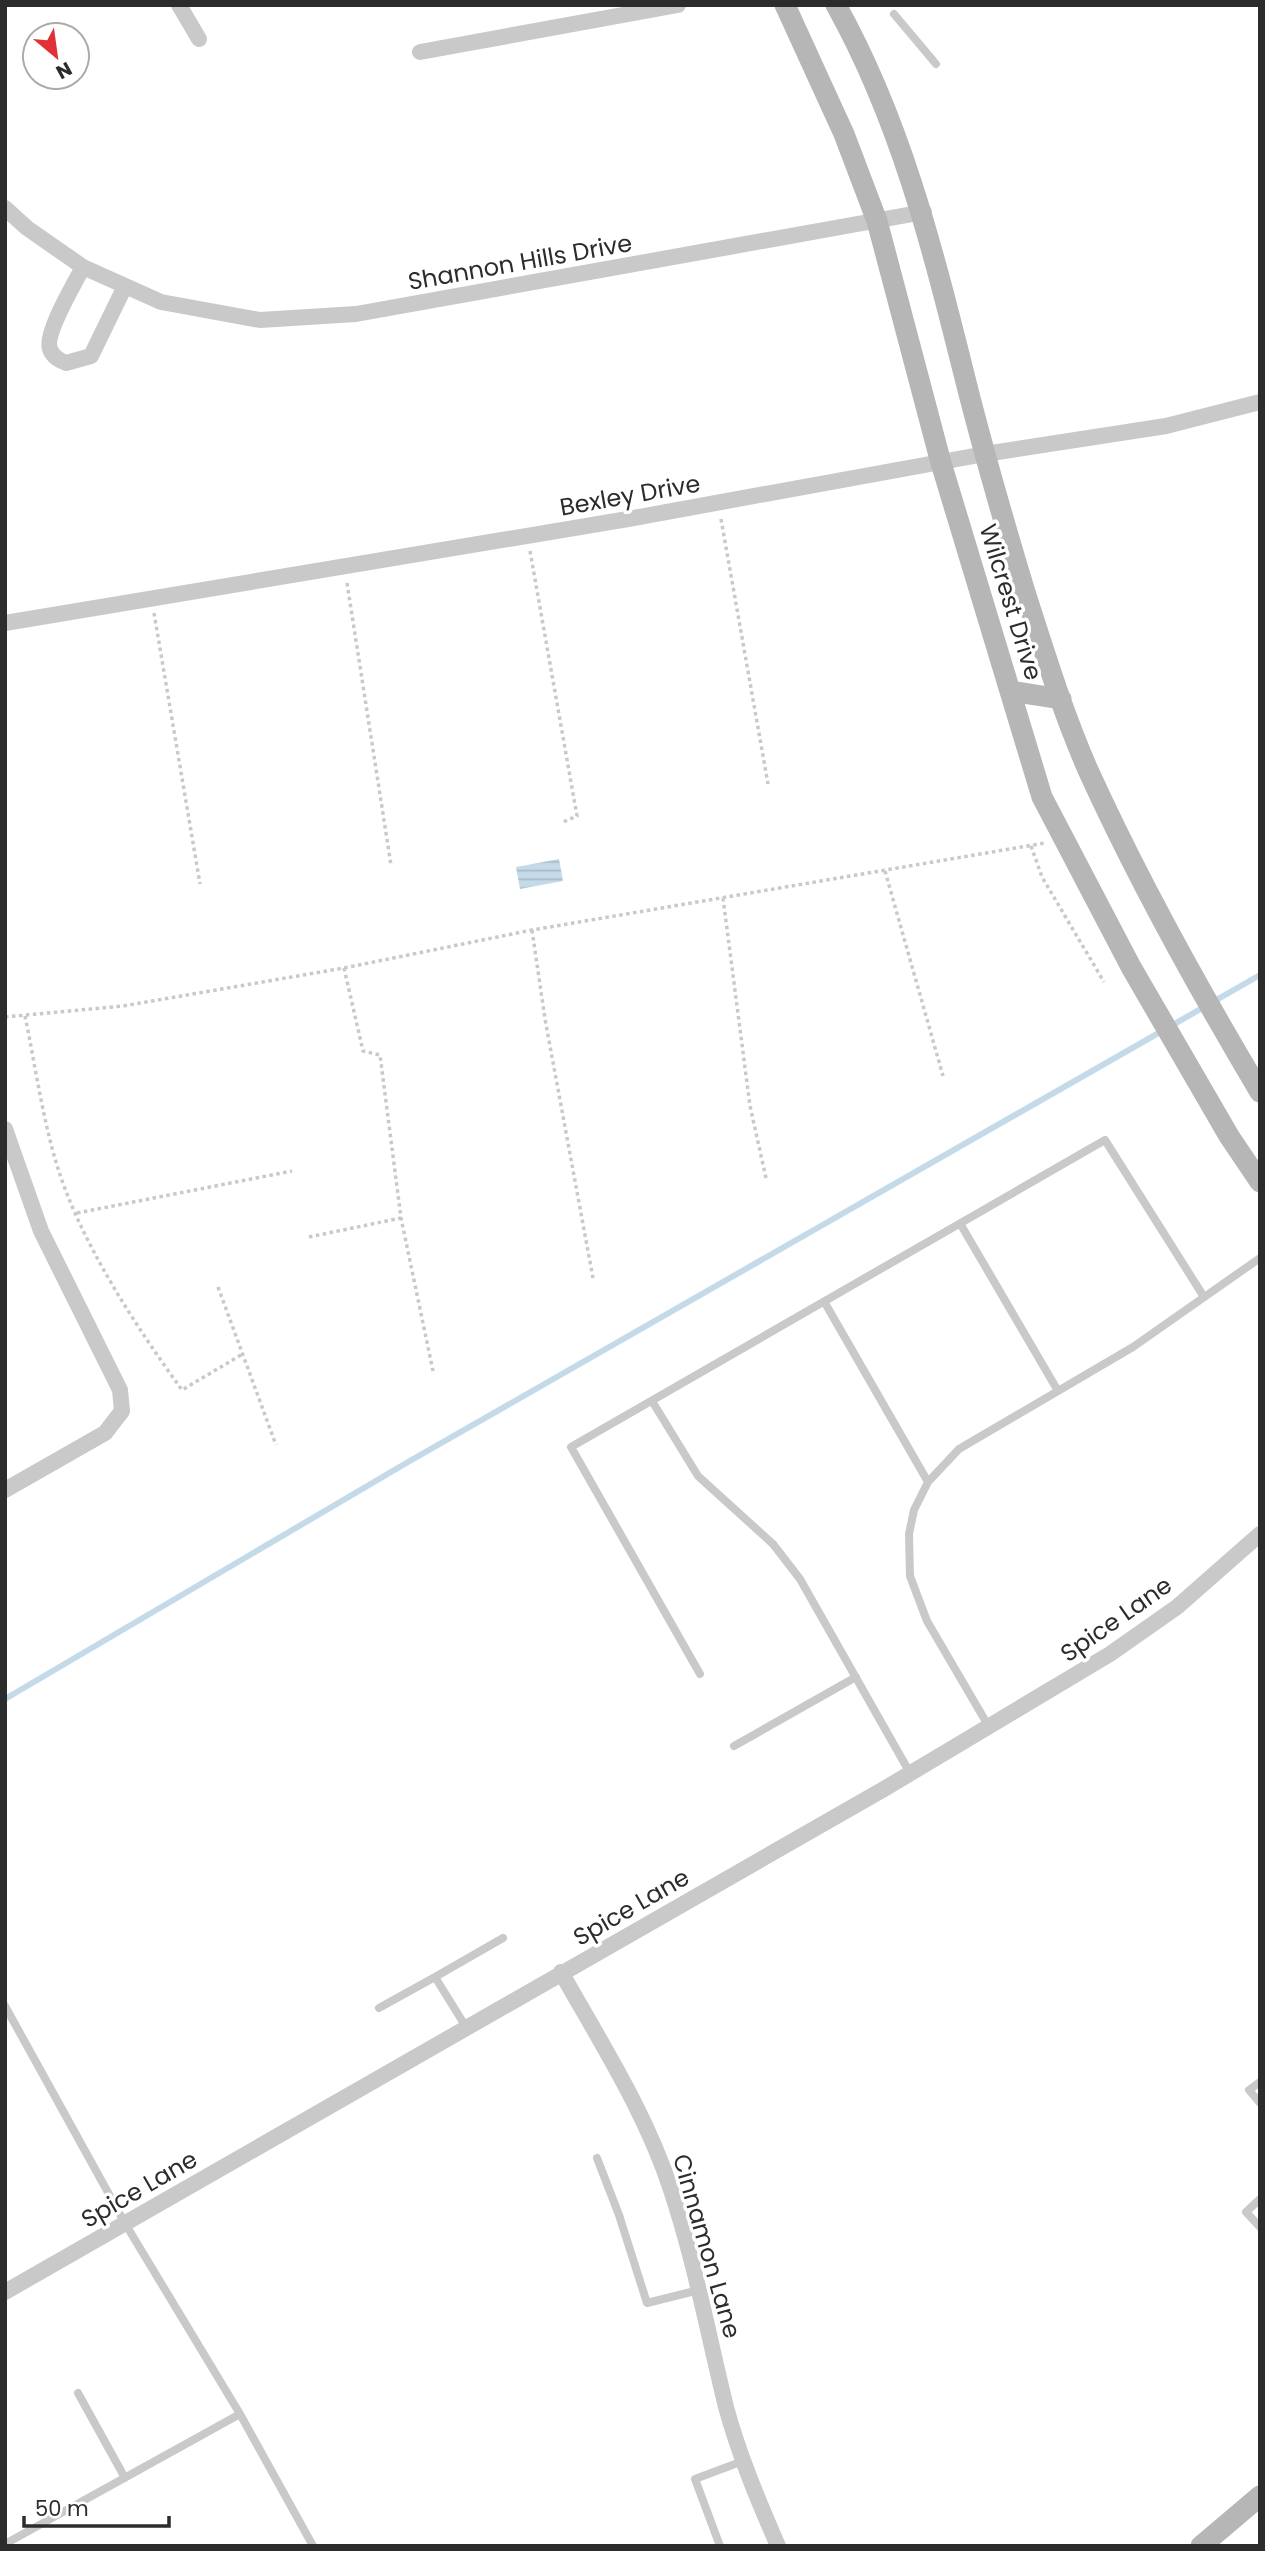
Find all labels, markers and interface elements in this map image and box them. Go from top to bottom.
north arrow [21,21,91,91]
text: N [51,55,77,86]
street label: Shannon Hills Drive [405,226,635,298]
street label: Bexley Drive [557,466,703,524]
street label: Wilcrest Drive [972,520,1050,684]
street label: Spice Lane [1054,1569,1178,1669]
street label: Spice Lane [567,1860,695,1954]
street label: Spice Lane [75,2142,203,2236]
street label: Cinnamon Lane [665,2150,749,2342]
scale bar [24,2484,170,2528]
text: 50 m [35,2494,89,2523]

